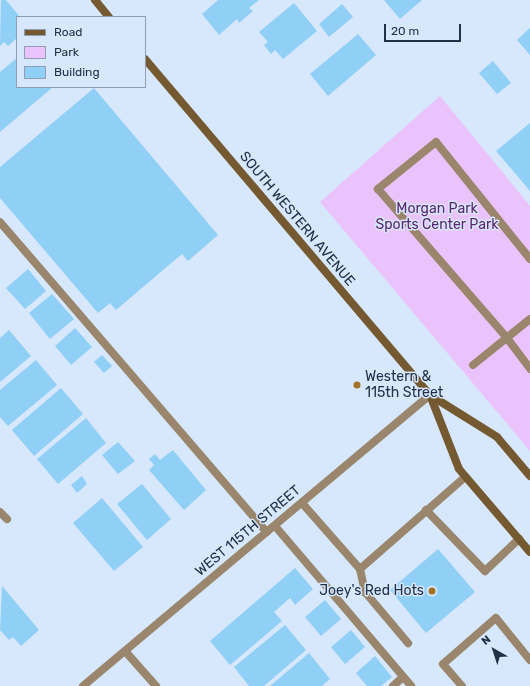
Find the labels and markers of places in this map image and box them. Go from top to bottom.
place label: Western & 115th Street [365,369,443,402]
marker: Western & 115th Street [352,380,362,390]
place label: Joey's Red Hots [319,583,424,599]
marker: Joey's Red Hots [427,586,437,596]

